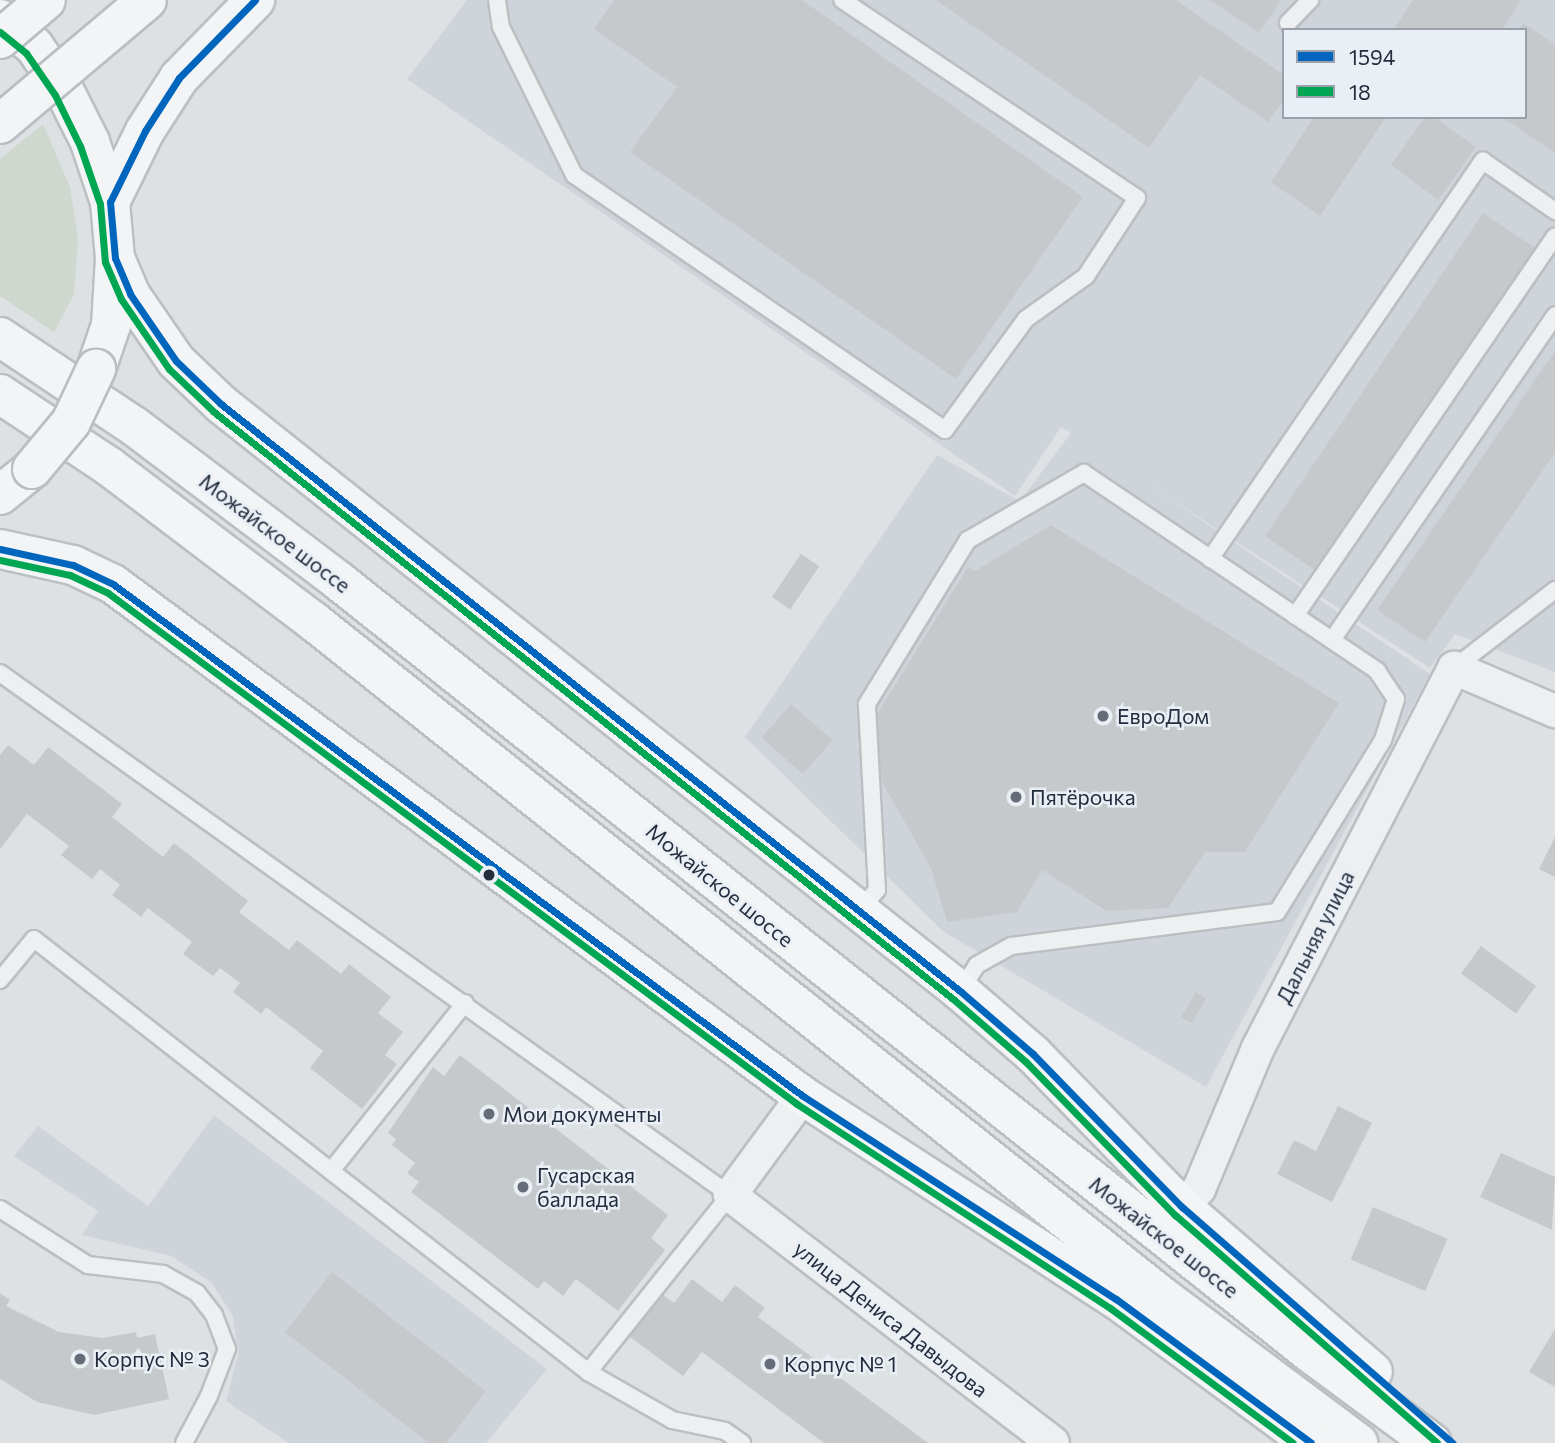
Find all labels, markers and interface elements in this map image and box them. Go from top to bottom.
legend [1282,28,1527,119]
text: 1594 [1349,44,1395,69]
text: 18 [1349,79,1371,104]
street label: Можайское шоссе [195,468,355,598]
place label: ЕвроДом [1117,703,1209,729]
marker: ЕвроДом [1095,708,1111,724]
place label: Пятёрочка [1030,784,1136,810]
marker: Пятёрочка [1008,789,1024,805]
street label: Можайское шоссе [641,818,799,952]
street label: Дальняя улица [1271,866,1359,1008]
unlabelled marker [482,868,496,882]
place label: Мои документы [503,1101,662,1127]
marker: Мои документы [481,1106,497,1122]
place label: Гусарская баллада [537,1162,635,1212]
street label: Можайское шоссе [1084,1171,1244,1303]
marker: Гусарская баллада [515,1179,531,1195]
street label: улица Дениса Давыдова [789,1236,993,1402]
place label: Корпус № 3 [94,1346,210,1372]
marker: Корпус № 3 [72,1351,88,1367]
place label: Корпус № 1 [784,1351,897,1377]
marker: Корпус № 1 [762,1356,778,1372]

